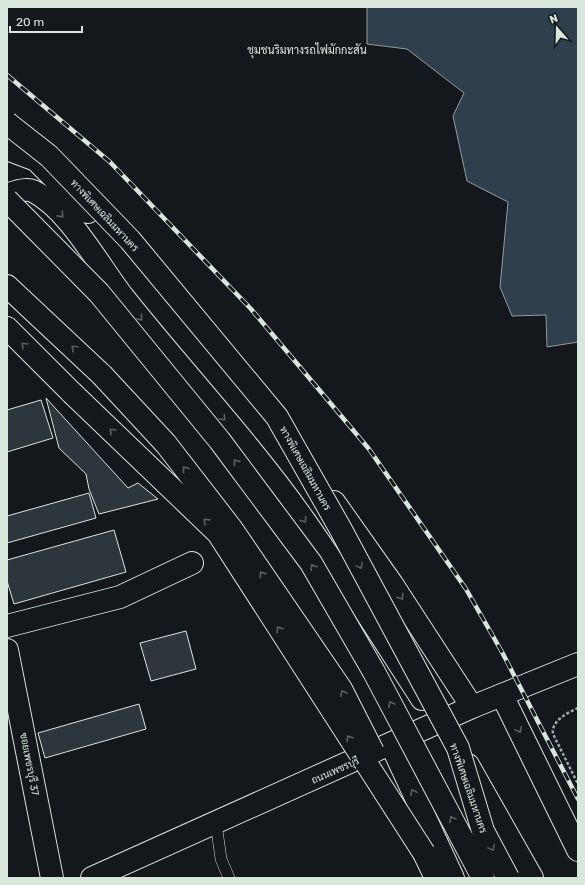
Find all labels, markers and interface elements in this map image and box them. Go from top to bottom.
scale bar [10,8,82,34]
north arrow [537,8,577,48]
text: N [548,12,560,27]
text: 20 m [16,15,44,29]
district label: ชุมชนริมทางรถไฟมักกะสัน [247,42,367,59]
street label: ทางพิเศษเฉลิมมหานคร [68,177,141,254]
one-way arrow [56,210,64,218]
one-way arrow [136,313,143,320]
one-way arrow [21,343,29,350]
one-way arrow [71,346,78,353]
one-way arrow [219,413,226,420]
street label: ทางพิเศษเฉลิมมหานคร [277,424,333,513]
one-way arrow [109,429,117,436]
one-way arrow [233,459,241,466]
one-way arrow [183,467,190,474]
one-way arrow [299,516,307,523]
one-way arrow [203,519,211,526]
one-way arrow [356,562,363,569]
one-way arrow [310,564,318,571]
one-way arrow [260,571,267,578]
one-way arrow [396,593,404,600]
one-way arrow [276,626,283,633]
one-way arrow [340,690,347,697]
one-way arrow [388,701,396,708]
one-way arrow [514,726,522,733]
street label: ซอยเพชรบุรี 37 [16,732,42,797]
one-way arrow [346,735,354,742]
street label: ทางพิเศษเฉลิมมหานคร [447,742,489,835]
street label: ถนนเพชรบุรี [309,754,362,788]
one-way arrow [410,788,418,796]
one-way arrow [449,816,457,823]
one-way arrow [487,843,494,851]

